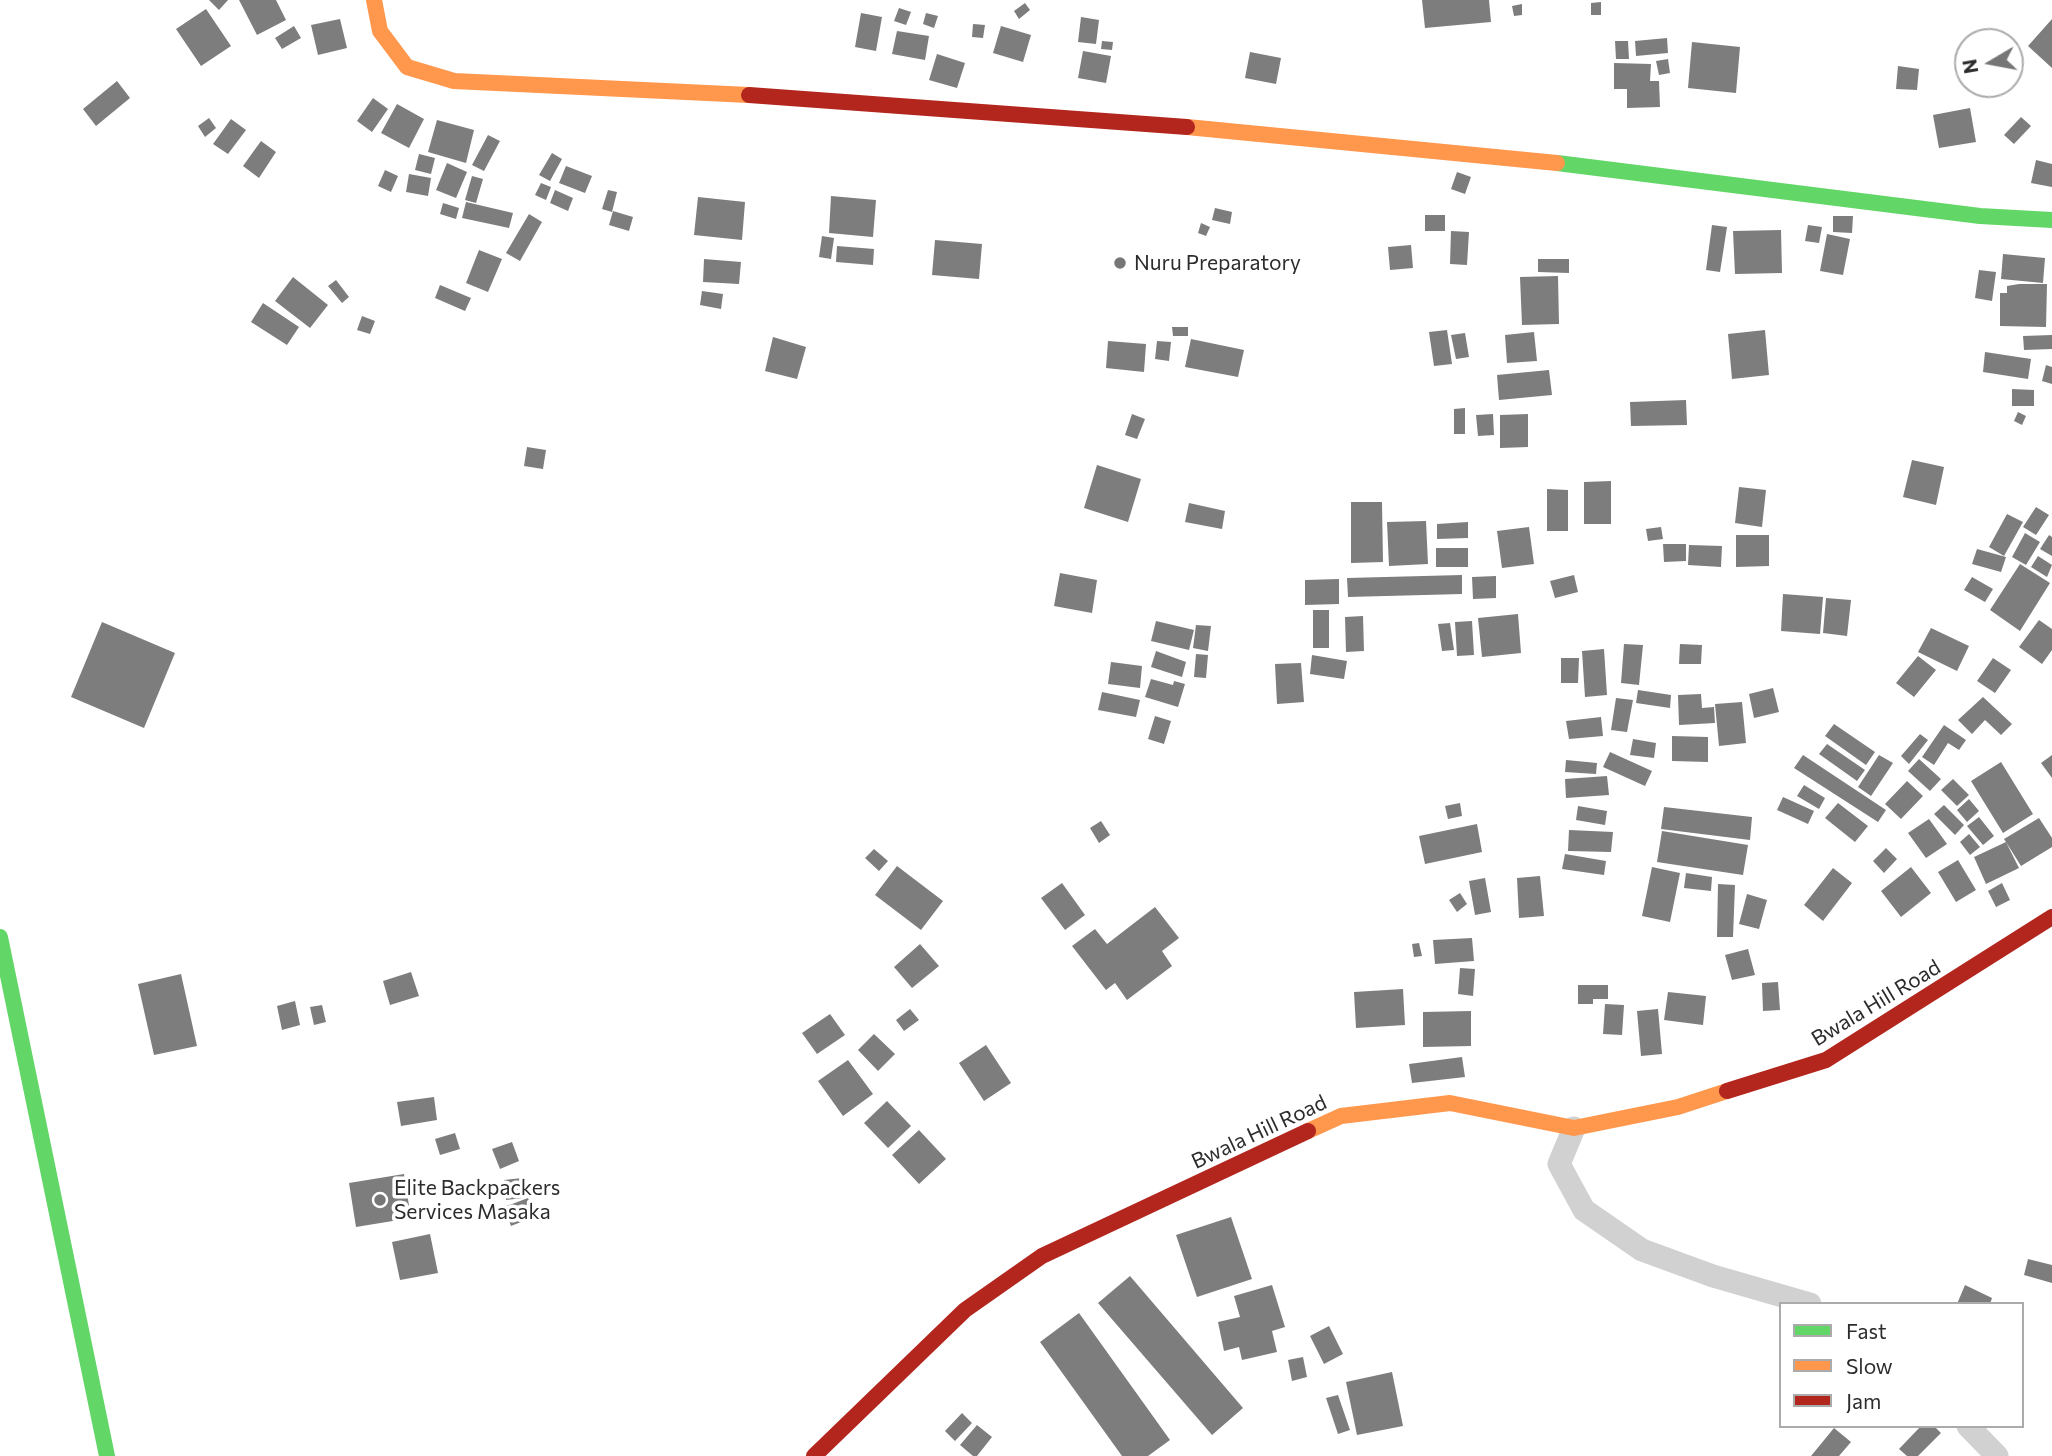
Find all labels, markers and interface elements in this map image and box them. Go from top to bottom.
north arrow [1954,28,2024,98]
text: N [1957,57,1982,75]
place label: Nuru Preparatory [1134,250,1301,276]
marker: Nuru Preparatory [1112,255,1128,271]
street label: Bwala Hill Road [1807,955,1945,1051]
street label: Bwala Hill Road [1187,1090,1331,1174]
place label: Elite Backpackers Services Masaka [394,1175,560,1225]
marker: Elite Backpackers Services Masaka [372,1192,388,1208]
legend [1779,1302,2024,1428]
text: Fast [1846,1318,1887,1343]
text: Slow [1846,1353,1893,1378]
text: Jam [1846,1388,1881,1413]

